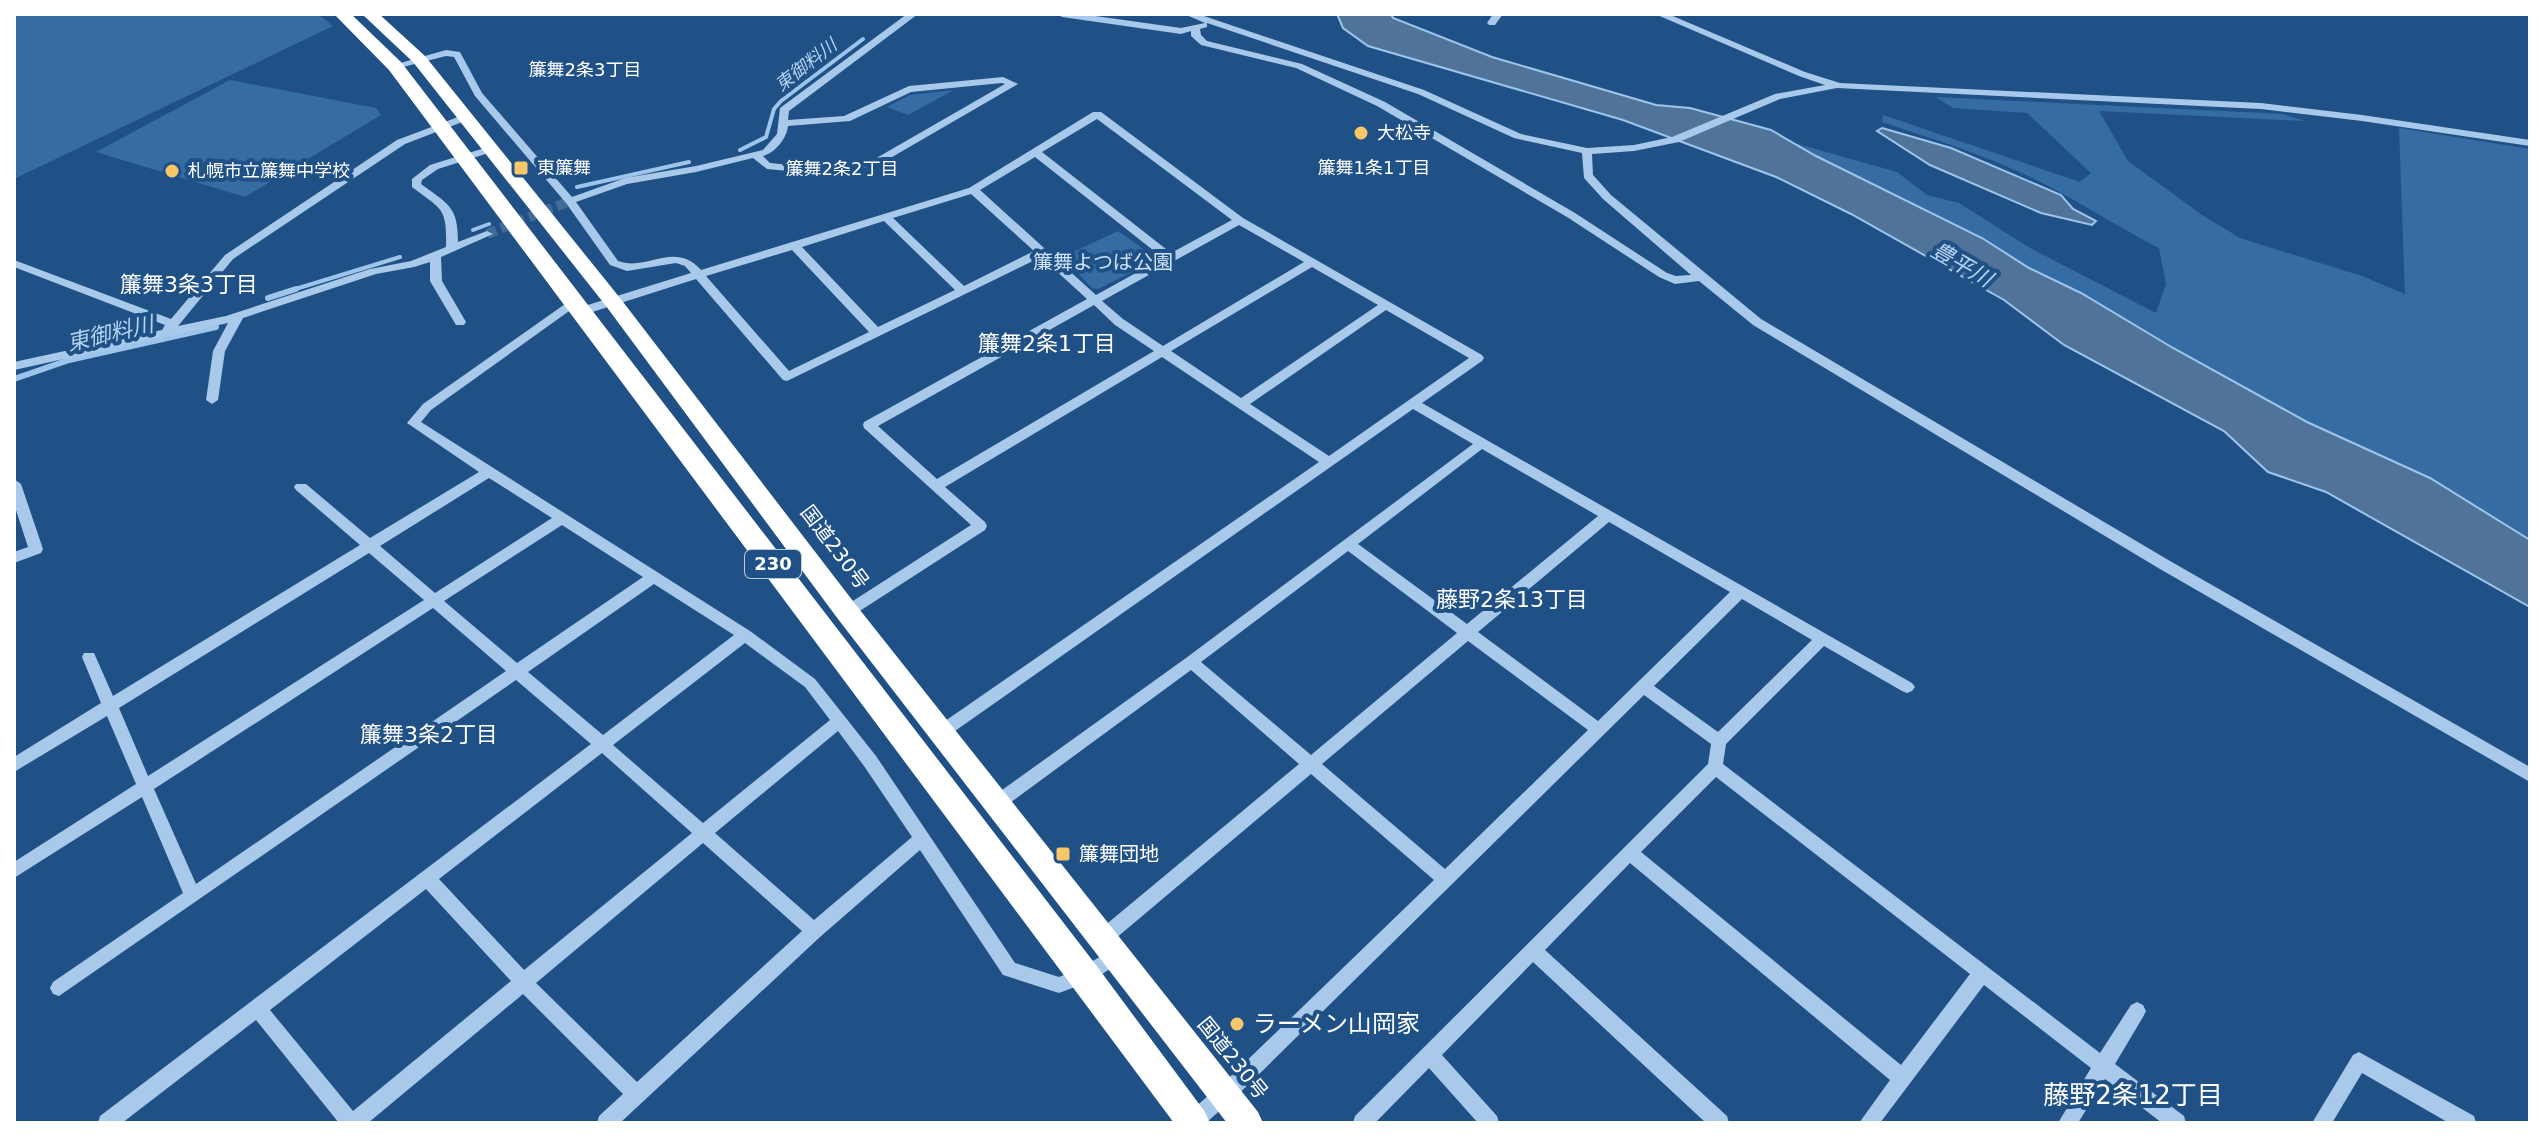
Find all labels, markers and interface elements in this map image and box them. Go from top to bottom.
water label: 東御料川 [771,33,842,95]
district label: 簾舞2条3丁目 [529,59,641,80]
place label: 大松寺 [1377,122,1431,143]
marker: 大松寺 [1352,124,1370,142]
place label: 東簾舞 [537,157,591,178]
district label: 簾舞1条1丁目 [1318,157,1430,178]
district label: 簾舞2条2丁目 [786,158,898,179]
marker: 東簾舞 [512,159,530,177]
place label: 札幌市立簾舞中学校 [188,160,350,181]
marker: 札幌市立簾舞中学校 [163,162,181,180]
water label: 豊平川 [1927,237,1998,293]
park label: 簾舞よつば公園 [1033,250,1173,274]
district label: 簾舞3条3丁目 [120,272,258,297]
water label: 東御料川 [64,311,158,356]
district label: 簾舞2条1丁目 [978,331,1116,356]
street label: 国道230号 [796,501,874,593]
road number: 230 [745,550,801,578]
district label: 藤野2条13丁目 [1436,587,1588,612]
district label: 簾舞3条2丁目 [360,722,498,747]
place label: 簾舞団地 [1079,842,1159,866]
marker: 簾舞団地 [1054,845,1072,863]
place label: ラーメン山岡家 [1253,1010,1420,1038]
street label: 国道230号 [1193,1012,1273,1104]
marker: ラーメン山岡家 [1228,1015,1246,1033]
district label: 藤野2条12丁目 [2043,1080,2223,1110]

